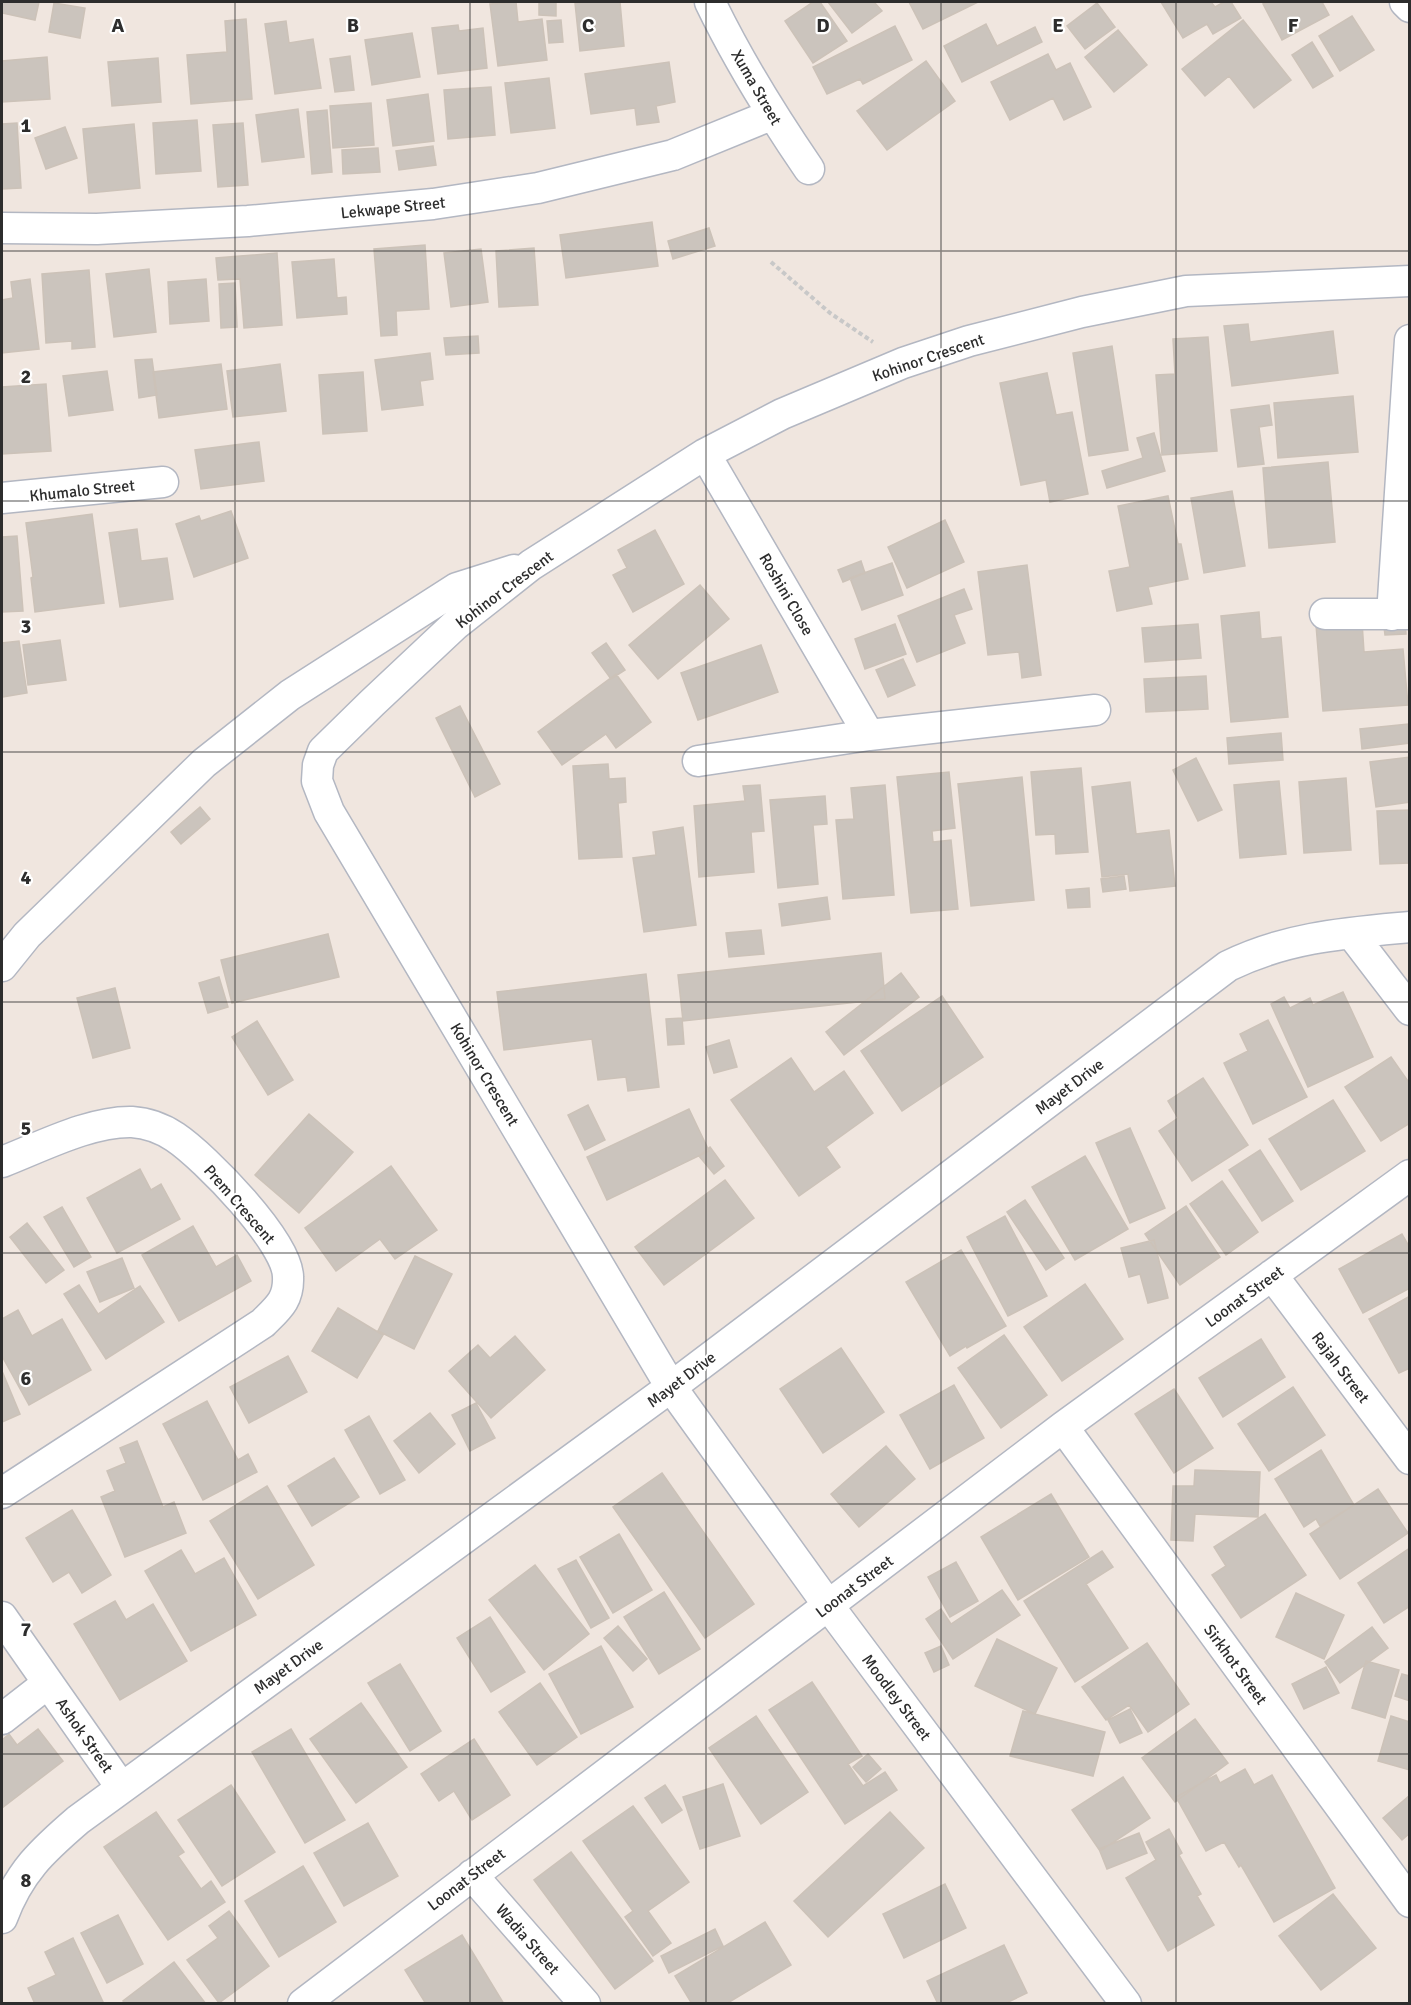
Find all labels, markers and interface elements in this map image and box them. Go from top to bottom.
text: A [112,13,125,38]
text: B [347,13,359,38]
text: C [582,13,594,38]
text: D [816,13,830,38]
text: E [1052,13,1064,38]
text: F [1288,13,1299,38]
street label: Xuma Street [727,46,786,129]
text: 1 [21,113,32,138]
street label: Lekwape Street [340,193,447,223]
street label: Kohinor Crescent [870,329,987,386]
text: 2 [21,364,31,389]
street label: Khumalo Street [28,475,136,506]
street label: Kohinor Crescent [452,546,558,633]
street label: Roshini Close [755,550,818,639]
text: 3 [21,614,31,639]
text: 4 [21,865,32,890]
street label: Kohinor Crescent [445,1019,523,1130]
street label: Mayet Drive [1031,1054,1108,1119]
text: 5 [21,1116,31,1141]
street label: Prem Crescent [199,1161,279,1249]
street label: Loonat Street [1201,1261,1288,1332]
street label: Rajah Street [1307,1328,1374,1408]
street label: Mayet Drive [643,1347,720,1412]
text: 6 [21,1366,32,1391]
street label: Loonat Street [812,1551,898,1622]
text: 7 [21,1617,32,1642]
street label: Sirkhot Street [1199,1620,1271,1709]
street label: Mayet Drive [250,1635,327,1699]
street label: Moodley Street [857,1650,935,1745]
street label: Ashok Street [51,1694,118,1777]
street label: Loonat Street [424,1844,510,1915]
text: 8 [21,1868,32,1893]
street label: Wadia Street [491,1900,564,1979]

